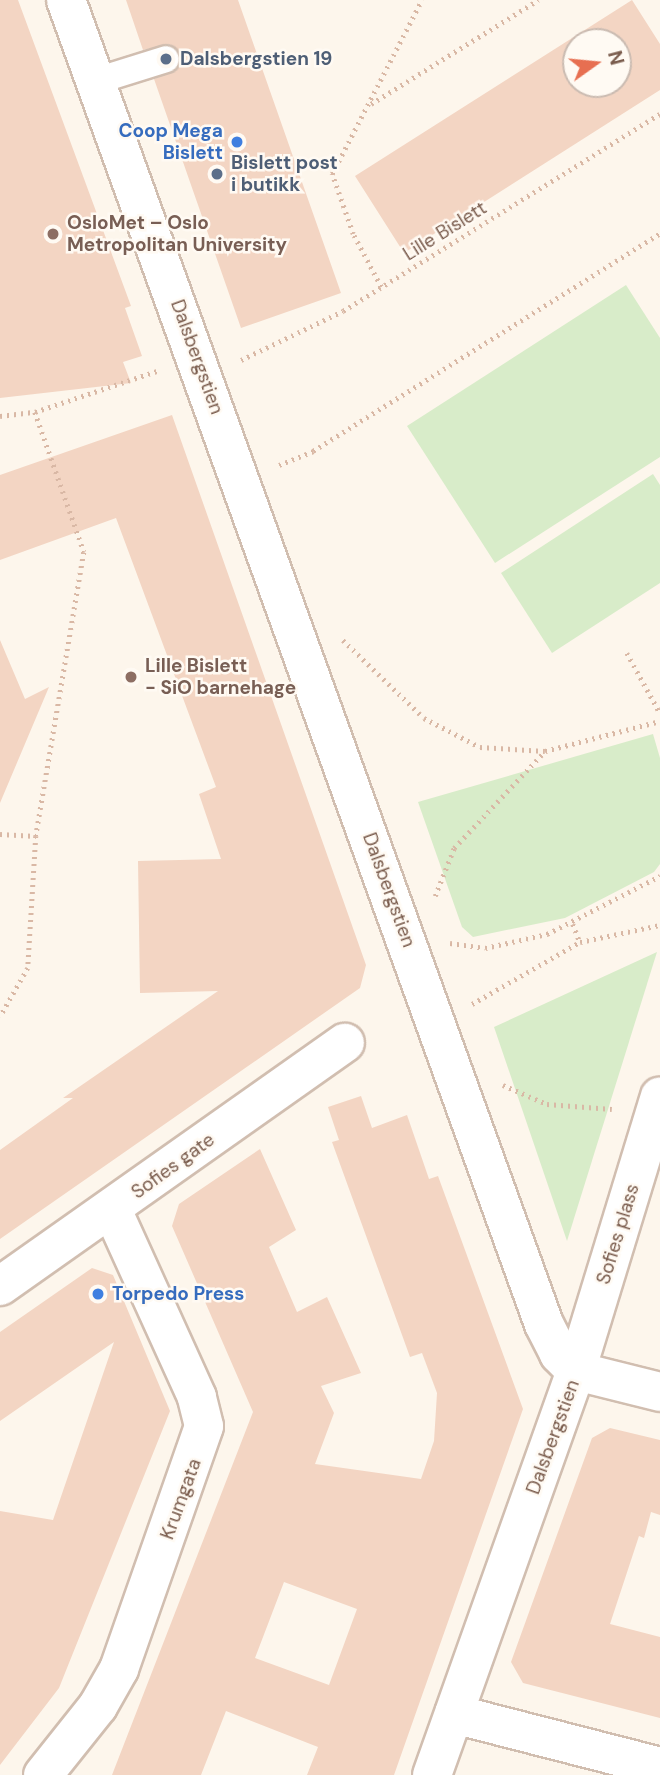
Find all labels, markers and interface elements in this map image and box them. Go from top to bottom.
north arrow [562,28,632,98]
place label: Dalsbergstien 19 [180,48,332,70]
text: N [602,48,630,68]
marker: Dalsbergstien 19 [158,51,174,67]
place label: Coop Mega Bislett [118,120,223,164]
marker: Coop Mega Bislett [229,134,245,150]
place label: Bislett post i butikk [231,152,338,196]
marker: Bislett post i butikk [209,166,225,182]
street label: Lille Bislett [399,196,491,266]
place label: OsloMet – Oslo Metropolitan University [67,212,287,256]
marker: OsloMet – Oslo Metropolitan University [45,226,61,242]
street label: Dalsbergstien [166,297,228,417]
place label: Lille Bislett - SiO barnehage [145,655,296,699]
marker: Lille Bislett - SiO barnehage [123,669,139,685]
street label: Dalsbergstien [358,830,420,950]
street label: Sofies gate [127,1128,219,1204]
street label: Sofies plass [592,1181,644,1287]
place label: Torpedo Press [112,1283,244,1305]
marker: Torpedo Press [90,1286,106,1302]
street label: Dalsbergstien [522,1377,584,1497]
street label: Krumgata [156,1455,206,1543]

